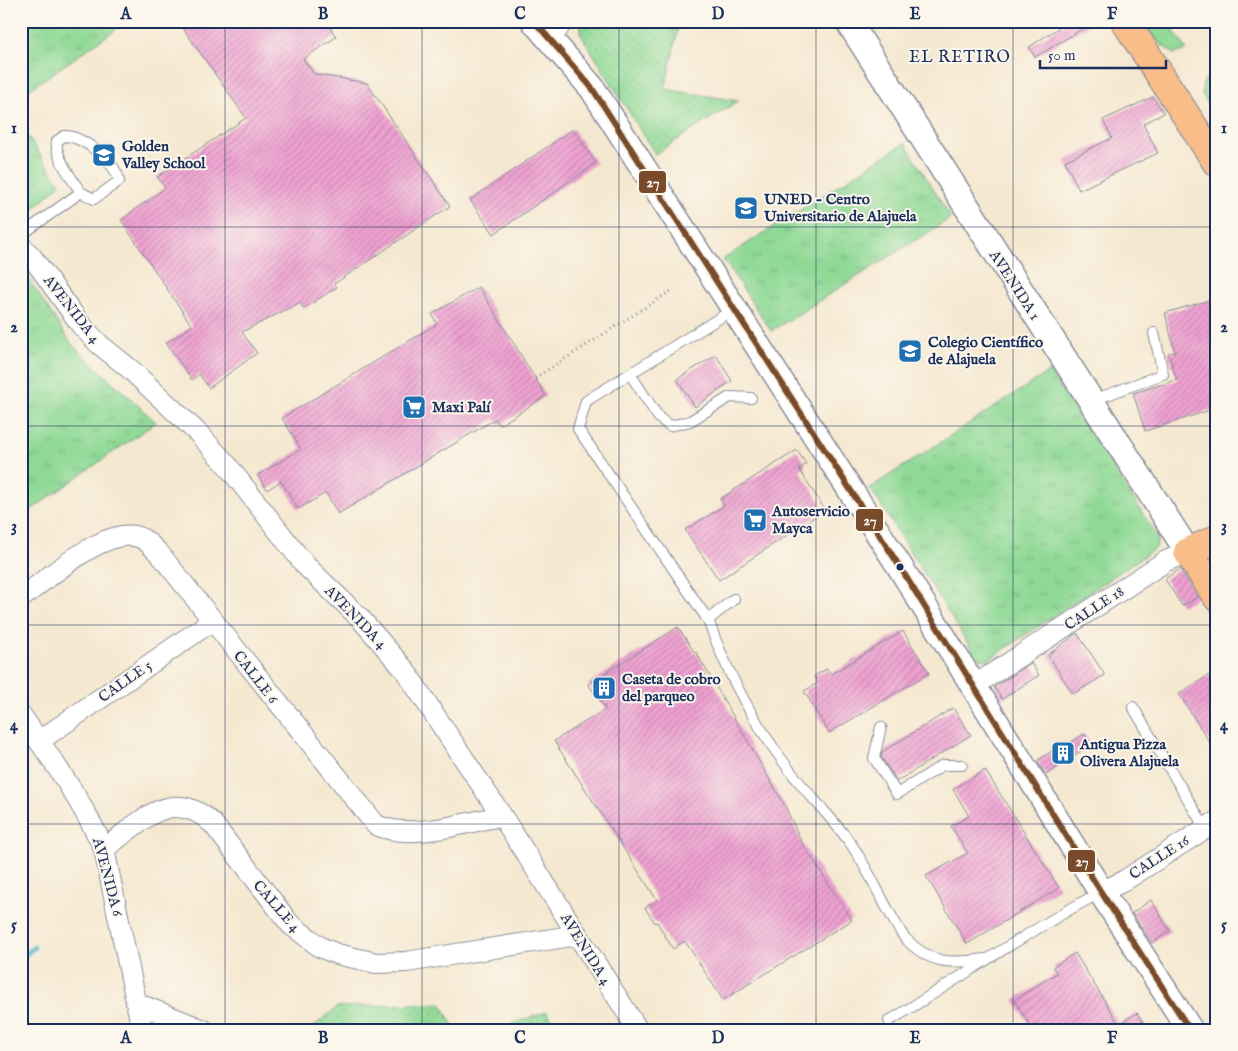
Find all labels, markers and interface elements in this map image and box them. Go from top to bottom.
text: A [120,5,133,25]
text: B [318,5,329,25]
text: C [514,5,526,25]
text: D [712,5,725,25]
text: E [909,5,921,25]
text: F [1107,5,1118,25]
scale bar [1040,38,1167,70]
text: 50 m [1048,46,1076,65]
district label: EL RETIRO [909,48,1011,68]
text: 1 [11,119,17,139]
text: 1 [1221,119,1227,139]
place label: Golden Valley School [121,137,206,173]
school or university icon: Golden Valley School [91,142,117,168]
line badge: 27 [638,170,667,194]
text: 27 [647,174,660,192]
place label: UNED - Centro Universitario de Alajuela [763,190,917,226]
school or university icon: UNED - Centro Universitario de Alajuela [733,195,759,221]
street label: AVENIDA 1 [984,246,1044,324]
street label: AVENIDA 4 [38,271,105,348]
text: 2 [10,318,18,338]
text: 2 [1220,318,1228,338]
place label: Colegio Científico de Alajuela [928,333,1043,369]
school or university icon: Colegio Científico de Alajuela [897,338,923,364]
supermarket icon: Maxi Palí [401,394,427,420]
place label: Maxi Palí [432,398,492,417]
place label: Autoservicio Mayca [771,502,850,538]
supermarket icon: Autoservicio Mayca [742,507,768,533]
line badge: 27 [855,508,884,532]
text: 27 [864,512,877,530]
text: 3 [11,517,17,537]
text: 3 [1221,517,1227,537]
unlabelled marker [895,562,905,572]
street label: AVENIDA 4 [320,581,391,654]
street label: CALLE 18 [1061,582,1128,635]
street label: CALLE 6 [229,647,283,708]
street label: CALLE 5 [95,656,156,707]
place label: Caseta de cobro del parqueo [622,670,721,706]
building icon: Caseta de cobro del parqueo [591,675,617,701]
text: 4 [10,716,19,736]
text: 4 [1220,716,1229,736]
place label: Antigua Pizza Olivera Alajuela [1079,735,1179,771]
building icon: Antigua Pizza Olivera Alajuela [1050,740,1076,766]
street label: CALLE 16 [1126,831,1193,884]
street label: AVENIDA 6 [88,835,127,919]
line badge: 27 [1067,849,1096,873]
text: 27 [1076,853,1089,871]
street label: CALLE 4 [249,876,305,937]
street label: AVENIDA 4 [555,909,616,989]
text: 5 [11,916,17,936]
text: 5 [1221,916,1227,936]
text: A [120,1029,133,1049]
text: B [318,1029,329,1049]
text: C [514,1029,526,1049]
text: D [712,1029,725,1049]
text: E [909,1029,921,1049]
text: F [1107,1029,1118,1049]

